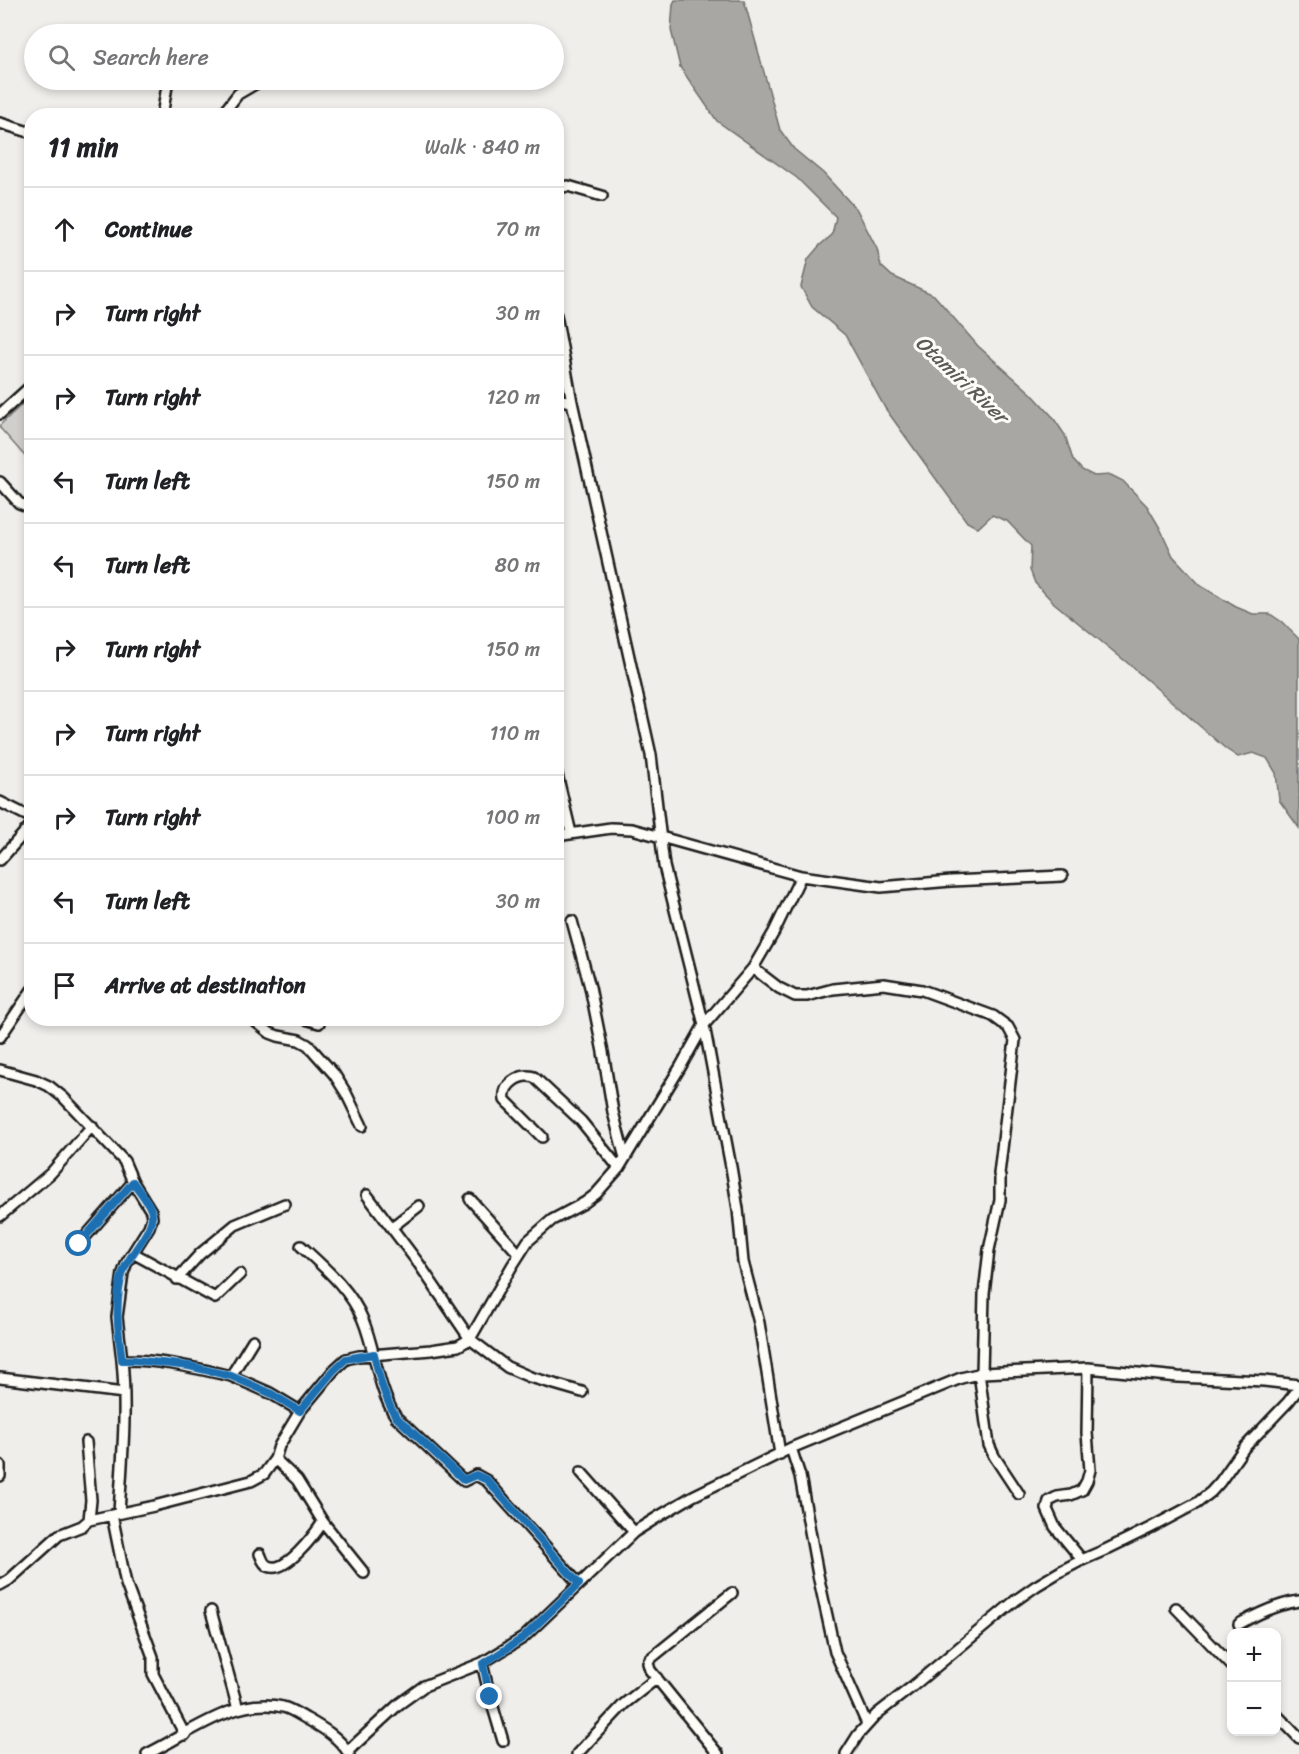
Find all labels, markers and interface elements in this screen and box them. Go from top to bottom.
search box [24,24,564,90]
text: Search here [93,38,209,77]
icon: search [45,41,78,74]
text: 11 min [48,124,118,170]
text: Walk · 840 m [425,130,540,165]
text: Continue [105,210,193,249]
text: 70 m [495,212,540,247]
icon: ahead [48,213,81,246]
text: Turn right [105,294,200,333]
text: 30 m [496,296,540,331]
icon: right [48,297,81,330]
water label: Otamiri River [907,327,1019,435]
text: Turn right [105,378,200,417]
text: 120 m [487,380,540,415]
icon: right [48,381,81,414]
text: Turn left [105,462,190,501]
text: 150 m [486,464,540,499]
icon: left [48,465,81,498]
text: Turn left [105,546,190,585]
text: 80 m [495,548,540,583]
icon: left [48,549,81,582]
text: Turn right [105,630,200,669]
text: 150 m [486,632,540,667]
icon: right [48,633,81,666]
text: Turn right [105,714,200,753]
text: 110 m [490,716,540,751]
icon: right [48,717,81,750]
text: Turn right [105,798,200,837]
text: 100 m [486,800,540,835]
icon: right [48,801,81,834]
text: Turn left [105,882,190,921]
text: 30 m [496,884,540,919]
icon: left [48,885,81,918]
text: Arrive at destination [105,966,306,1005]
icon: arrive [48,969,81,1002]
route start [65,1230,91,1256]
map controls [1227,1628,1281,1736]
button: + [1227,1628,1281,1682]
button: − [1227,1682,1281,1736]
route end [476,1683,502,1709]

